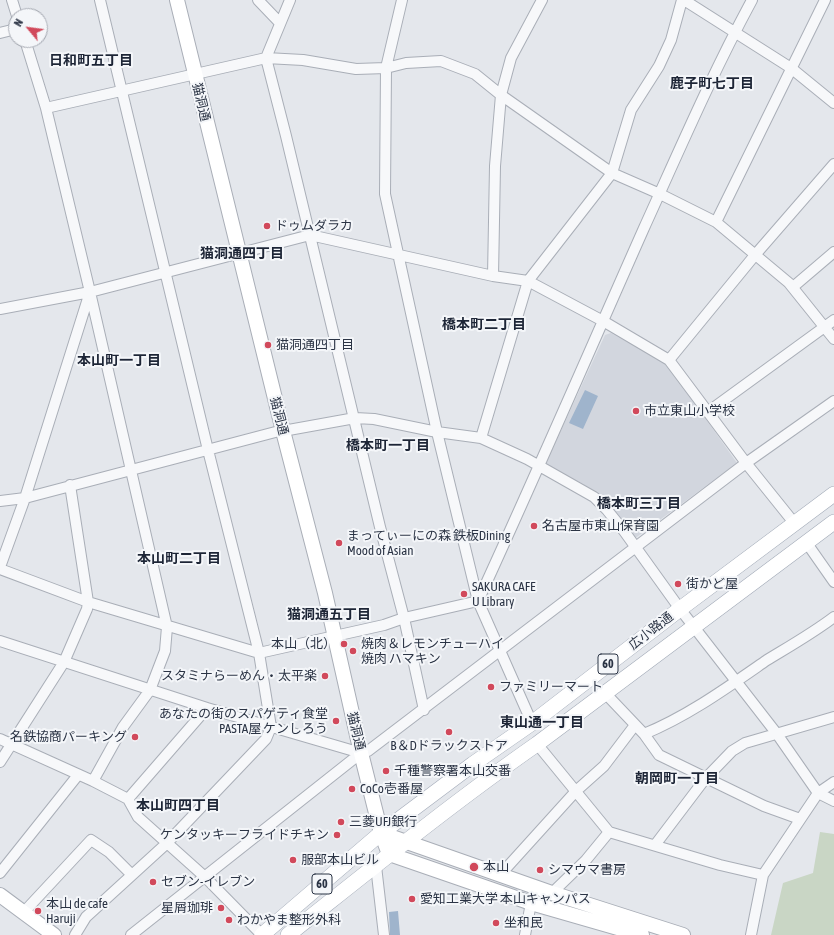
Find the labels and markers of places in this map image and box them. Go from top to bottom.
place label: ドゥムダラカ [275,218,353,234]
marker: ドゥムダラカ [262,221,272,231]
place label: 猫洞通四丁目 [276,337,354,353]
marker: 猫洞通四丁目 [263,340,273,350]
place label: 市立東山小学校 [644,403,735,419]
marker: 市立東山小学校 [631,406,641,416]
place label: 名古屋市東山保育園 [542,518,659,534]
marker: 名古屋市東山保育園 [529,521,539,531]
place label: まってぃーにの森 鉄板Dining Mood of Asian [347,528,510,559]
marker: まってぃーにの森 鉄板Dining Mood of Asian [334,538,344,548]
place label: 街かど屋 [686,576,738,592]
place label: SAKURA CAFE U Library [472,579,536,610]
marker: 街かど屋 [673,579,683,589]
marker: SAKURA CAFE U Library [459,589,469,599]
place label: 本山（北） [271,636,336,652]
place label: 焼肉＆レモンチューハイ 焼肉 ハマキン [361,636,504,667]
marker: 本山（北） [339,639,349,649]
marker: 焼肉＆レモンチューハイ 焼肉 ハマキン [348,646,358,656]
place label: スタミナらーめん・太平楽 [161,668,317,684]
marker: スタミナらーめん・太平楽 [320,671,330,681]
place label: ファミリーマート [499,679,603,695]
marker: ファミリーマート [486,682,496,692]
place label: あなたの街のスパゲティ食堂 PASTA屋 ケンしろう [159,706,328,737]
marker: あなたの街のスパゲティ食堂 PASTA屋 ケンしろう [331,716,341,726]
marker: B＆Dドラックストア [444,727,454,737]
place label: 名鉄協商パーキング [10,729,127,745]
marker: 名鉄協商パーキング [130,732,140,742]
place label: B＆Dドラックストア [390,738,508,754]
place label: 千種警察署本山交番 [394,763,511,779]
marker: 千種警察署本山交番 [381,766,391,776]
place label: CoCo壱番屋 [360,781,423,797]
marker: CoCo壱番屋 [347,784,357,794]
place label: 三菱UFJ銀行 [349,814,417,830]
marker: 三菱UFJ銀行 [336,817,346,827]
place label: ケンタッキーフライドチキン [160,827,329,843]
marker: ケンタッキーフライドチキン [332,830,342,840]
place label: 服部本山ビル [301,852,379,868]
marker: 服部本山ビル [288,855,298,865]
place label: 本山 [483,859,509,875]
marker: 本山 [468,861,480,873]
place label: シマウマ書房 [548,862,626,878]
marker: シマウマ書房 [535,865,545,875]
place label: セブン-イレブン [161,874,255,890]
marker: セブン-イレブン [148,877,158,887]
place label: 愛知工業大学 本山キャンパス [420,891,591,907]
marker: 愛知工業大学 本山キャンパス [407,894,417,904]
place label: 本山 de cafe Haruji [46,896,108,927]
place label: 星屑珈琲 [161,900,213,916]
marker: 星屑珈琲 [216,903,226,913]
marker: 本山 de cafe Haruji [33,906,43,916]
place label: わかやま整形外科 [237,912,341,928]
marker: わかやま整形外科 [224,915,234,925]
place label: 坐和民 [504,915,543,931]
marker: 坐和民 [491,918,501,928]

